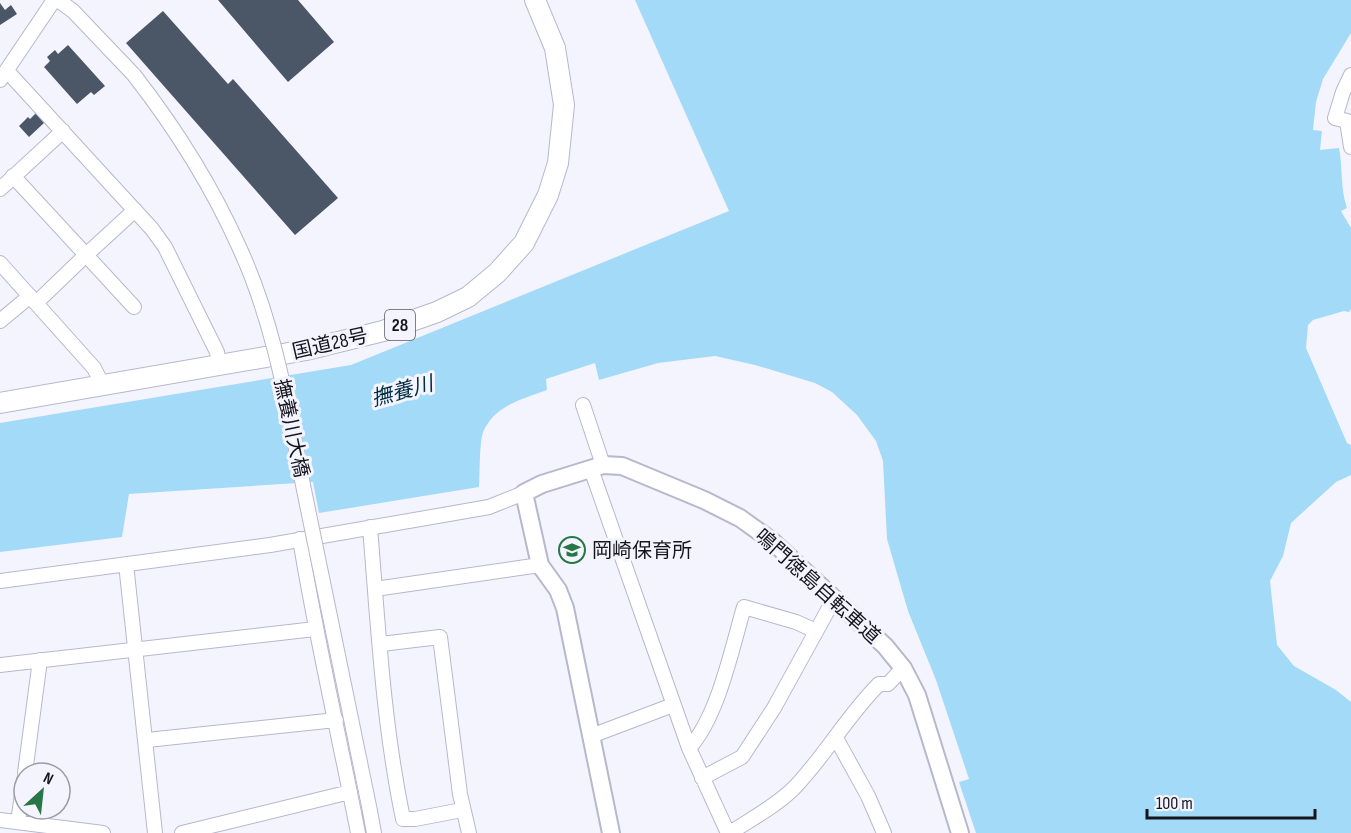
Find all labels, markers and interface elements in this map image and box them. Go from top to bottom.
road number: 28 [385,310,415,340]
street label: 国道28号 [290,324,370,364]
water label: 撫養川 [368,371,438,412]
street label: 撫養川大橋 [269,377,313,480]
street label: 鳴門徳島自転車道 [750,524,885,649]
school or university icon: 岡崎保育所 [557,535,587,565]
place label: 岡崎保育所 [592,539,692,563]
north arrow [12,761,72,821]
text: N [40,769,56,789]
scale bar [1147,782,1315,820]
text: 100 m [1156,793,1193,814]

